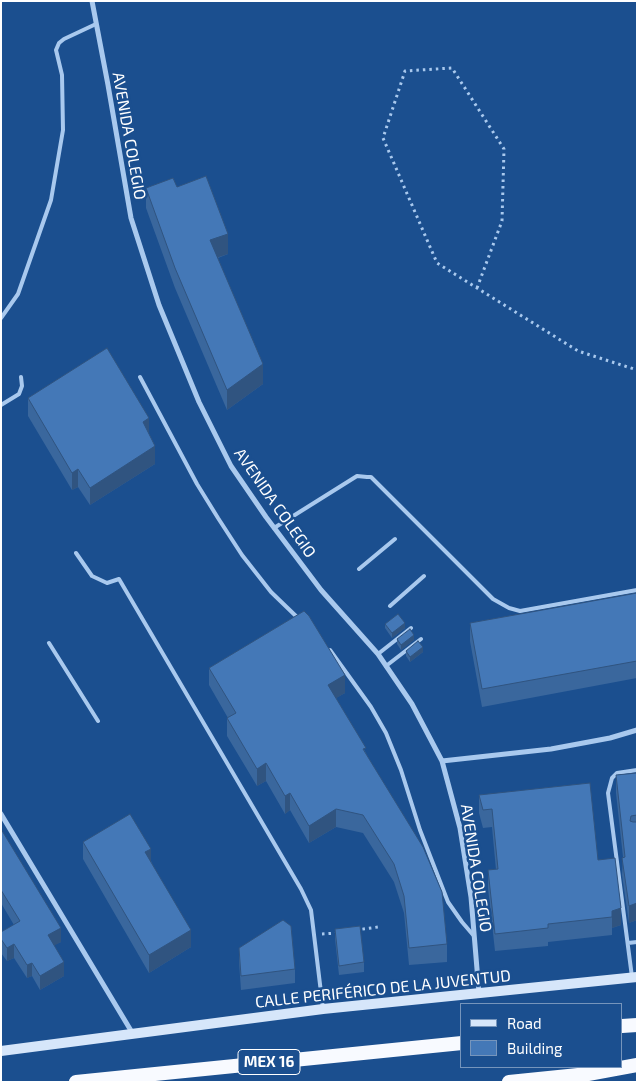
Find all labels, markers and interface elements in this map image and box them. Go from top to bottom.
street label: AVENIDA COLEGIO [108,71,150,201]
street label: AVENIDA COLEGIO [230,445,320,561]
street label: AVENIDA COLEGIO [456,803,496,933]
street label: CALLE PERIFÉRICO DE LA JUVENTUD [254,966,512,1012]
legend [460,1003,623,1068]
text: Road [507,1014,542,1032]
text: Building [507,1039,562,1057]
road number: MEX 16 [238,1050,300,1074]

